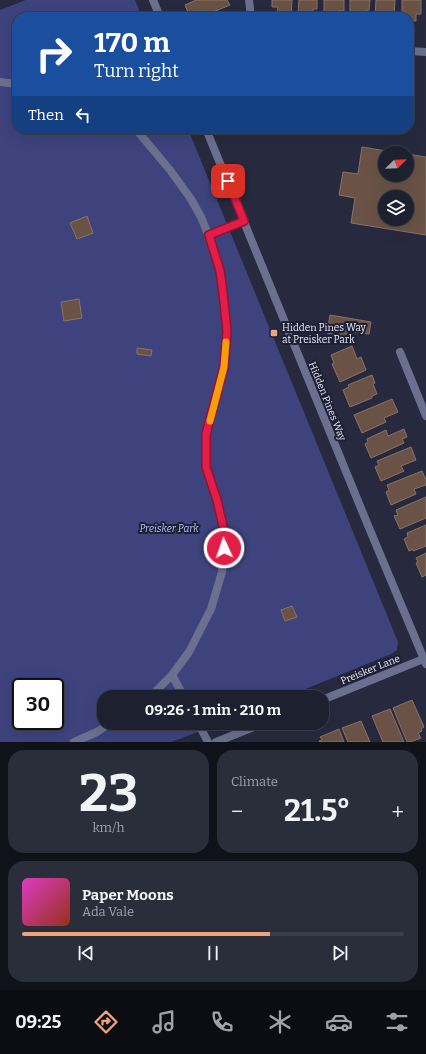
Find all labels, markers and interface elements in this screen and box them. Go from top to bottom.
text: 170 m [94,26,170,59]
icon: right [28,28,80,80]
text: Turn right [94,60,179,82]
icon: left [72,104,94,126]
text: Then [28,106,64,124]
north arrow [378,146,414,182]
map controls [378,146,414,226]
pin [211,164,245,198]
icon: arrive [217,170,239,192]
button: layers [378,190,414,226]
place label: Hidden Pines Way at Preisker Park [282,322,367,346]
marker: Hidden Pines Way at Preisker Park [269,328,279,338]
street label: Hidden Pines Way [306,360,349,443]
park label: Preisker Park [139,523,199,535]
position arrow [203,527,245,569]
street label: Preisker Lane [339,653,402,687]
speed limit sign: 30 [12,678,64,730]
text: 09:26 · 1 min · 210 m [145,701,281,719]
text: 23 [79,762,138,825]
text: Climate [231,774,278,789]
text: 21.5° [284,793,350,829]
text: − [231,798,243,825]
text: + [391,798,404,825]
text: km/h [92,820,125,835]
text: Paper Moons [82,886,174,904]
text: Ada Vale [82,904,134,919]
icon: previous [75,942,97,964]
icon: pause [202,942,224,964]
icon: next [329,942,351,964]
icon: directions [92,1008,120,1036]
icon: music [150,1008,178,1036]
icon: phone [208,1008,236,1036]
icon: climate [266,1008,294,1036]
icon: car [325,1008,353,1036]
icon: filters [383,1008,411,1036]
text: 09:25 [15,1011,61,1033]

